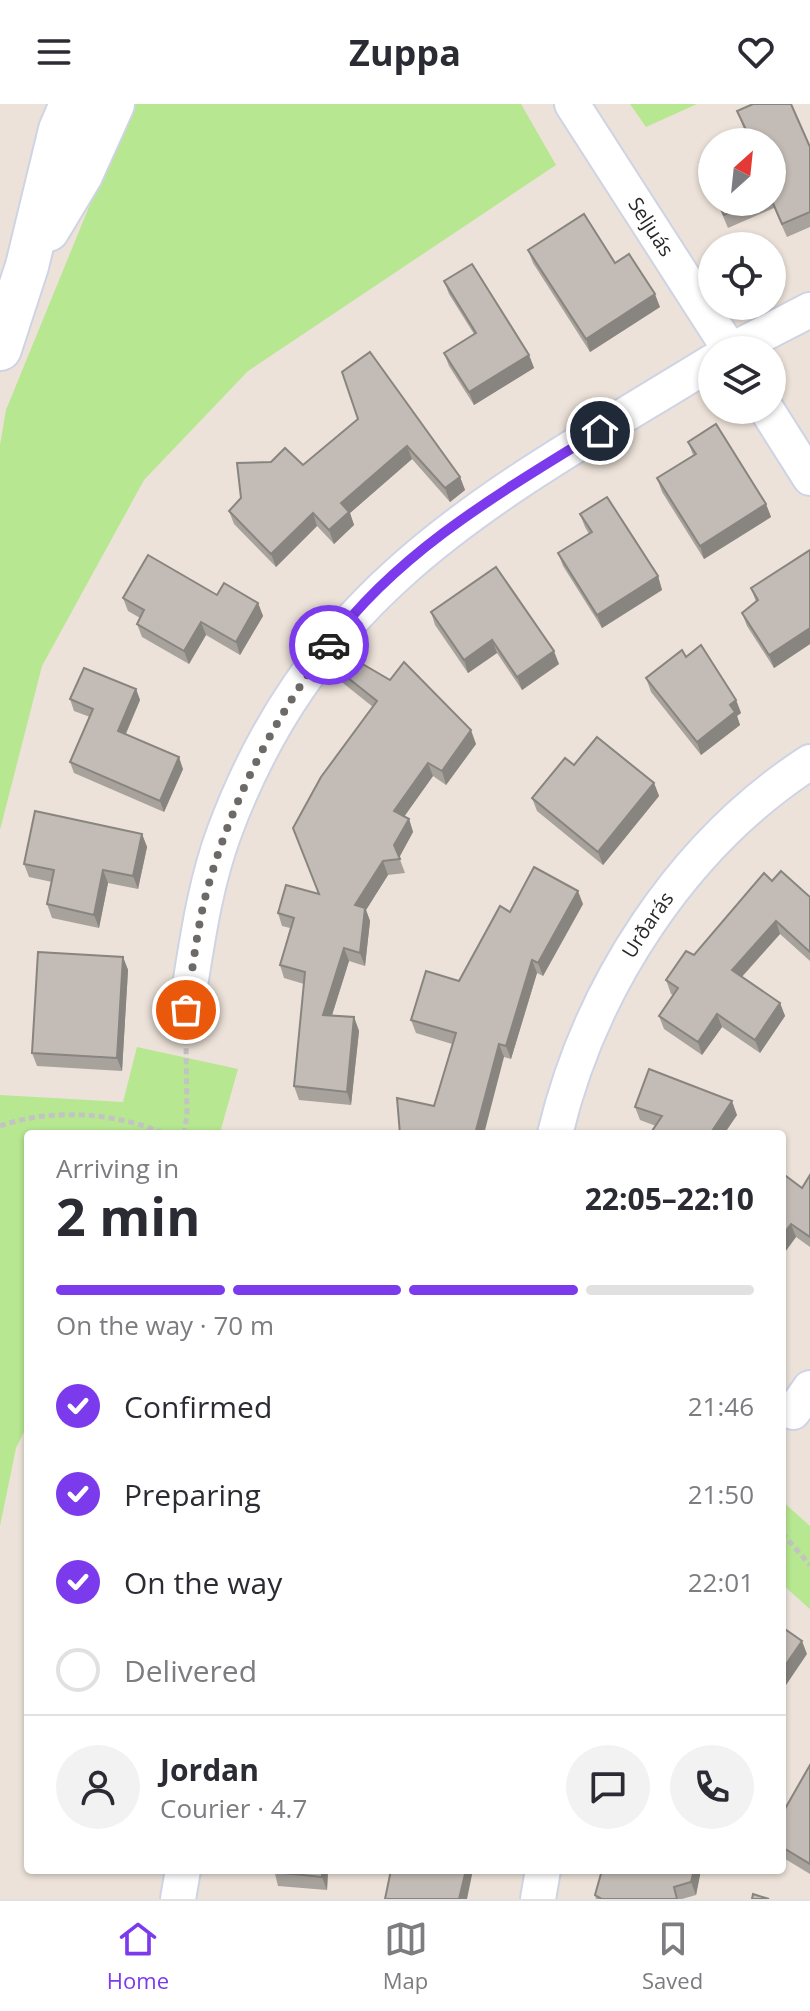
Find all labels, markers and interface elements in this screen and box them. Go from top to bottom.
text: Zuppa [349,28,461,77]
icon: menu [32,30,76,74]
icon: heart [734,30,778,74]
north arrow [698,128,786,216]
map controls [698,128,786,424]
street label: Seljuás [622,192,680,261]
button: locate [698,232,786,320]
button: layers [698,336,786,424]
pin [566,397,634,465]
icon: home [578,409,622,453]
courier [289,605,369,685]
icon: car [307,623,351,667]
street label: Urðarás [615,886,679,963]
pin [152,976,220,1044]
icon: bag [164,988,208,1032]
text: Arriving in [56,1150,179,1186]
text: 22:05–22:10 [585,1178,754,1219]
text: 2 min [56,1180,200,1251]
text: On the way · 70 m [56,1307,274,1343]
icon: check [56,1384,100,1428]
text: Confirmed [124,1386,272,1427]
text: 21:46 [688,1388,754,1424]
icon: check [56,1472,100,1516]
text: Preparing [124,1474,261,1515]
text: 21:50 [688,1476,754,1512]
icon: check [56,1560,100,1604]
text: On the way [124,1562,282,1603]
text: 22:01 [688,1564,754,1600]
text: Delivered [124,1650,257,1691]
button: person [56,1745,140,1829]
button: chat [566,1745,650,1829]
button: phone [670,1745,754,1829]
text: Jordan [160,1749,259,1790]
text: Courier · 4.7 [160,1790,307,1826]
tab: Home [107,1917,169,1995]
tab: Map [383,1917,428,1995]
tab: Saved [642,1917,703,1995]

